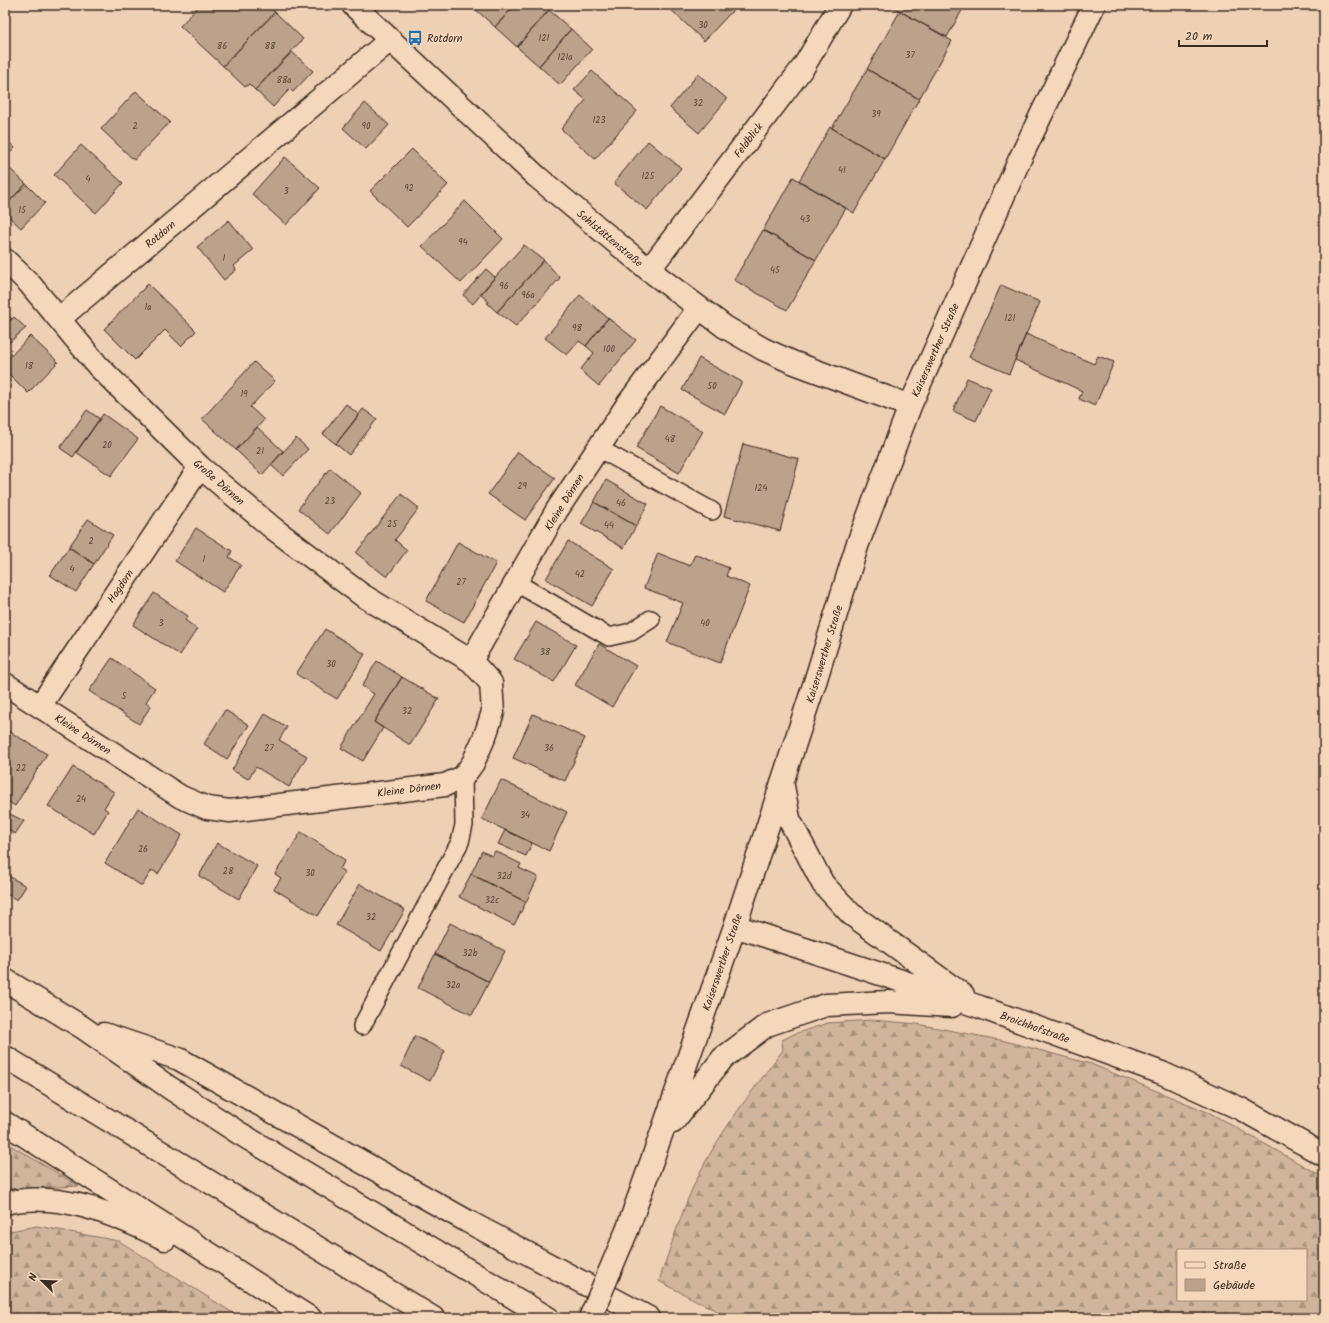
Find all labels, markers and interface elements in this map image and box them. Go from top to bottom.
house number: 30 [698,18,708,33]
scale bar [1179,22,1267,48]
text: 20 m [1185,27,1213,46]
bus stop icon: Rotdorn [406,29,424,47]
place label: Rotdorn [427,30,463,48]
house number: 121 [539,31,550,46]
house number: 86 [217,39,227,54]
house number: 88 [265,39,276,54]
house number: 37 [905,48,915,63]
house number: 121a [557,50,573,65]
house number: 88a [276,73,292,88]
house number: 32 [693,96,703,111]
house number: 39 [871,107,881,122]
house number: 123 [592,113,606,128]
house number: 2 [132,119,138,134]
house number: 90 [362,119,371,134]
street label: Feldblick [730,119,769,162]
house number: 41 [838,163,846,178]
house number: 125 [642,169,656,184]
house number: 4 [86,172,91,187]
house number: 92 [404,181,414,196]
house number: 3 [283,184,289,199]
house number: 15 [18,203,27,218]
street label: Sohlstättenstraße [572,206,647,272]
house number: 43 [800,212,810,227]
street label: Rotdorn [141,216,180,253]
house number: 94 [458,235,468,250]
house number: 1 [223,251,226,266]
house number: 45 [770,263,781,278]
house number: 96 [499,279,509,294]
house number: 96a [521,288,535,303]
house number: 1a [144,300,152,315]
street label: Kaiserswerther Straße [907,300,965,401]
house number: 121 [1005,311,1016,326]
house number: 98 [572,321,582,336]
house number: 100 [603,342,615,357]
house number: 18 [25,359,34,374]
house number: 50 [707,379,717,394]
house number: 19 [240,387,248,402]
house number: 48 [665,432,676,447]
house number: 20 [102,438,112,453]
house number: 21 [256,444,264,459]
street label: Große Dörnen [188,455,248,510]
street label: Kleine Dörnen [540,470,590,535]
house number: 29 [517,479,527,494]
house number: 124 [754,481,768,496]
house number: 23 [325,494,335,509]
house number: 46 [616,496,626,511]
house number: 25 [387,517,398,532]
house number: 44 [604,518,614,533]
house number: 2 [88,534,94,549]
house number: 1 [203,552,206,567]
house number: 4 [70,562,75,577]
street label: Hagdorn [103,566,139,607]
house number: 42 [575,567,585,582]
house number: 27 [456,575,467,590]
street label: Kaiserswerther Straße [801,603,848,706]
house number: 3 [158,616,164,631]
house number: 40 [700,616,710,631]
house number: 38 [540,645,551,660]
house number: 30 [326,657,336,672]
house number: 5 [122,689,128,704]
house number: 32 [402,704,412,719]
street label: Kleine Dörnen [51,710,114,760]
house number: 27 [264,741,275,756]
house number: 36 [544,741,554,756]
house number: 22 [16,761,26,776]
street label: Kleine Dörnen [376,777,442,803]
house number: 24 [76,792,86,807]
house number: 34 [520,808,530,823]
house number: 26 [138,842,148,857]
house number: 28 [223,864,234,879]
house number: 30 [305,866,315,881]
house number: 32d [497,869,512,884]
house number: 32c [485,893,499,908]
house number: 32 [366,910,376,925]
street label: Kaiserswerther Straße [698,911,748,1013]
house number: 32b [462,946,478,961]
house number: 32a [446,978,460,993]
street label: Broichhofstraße [997,1007,1072,1049]
legend [1177,1249,1307,1301]
text: Straße [1213,1256,1247,1275]
north arrow [22,1261,62,1301]
text: N [24,1271,43,1284]
text: Gebäude [1213,1276,1255,1295]

